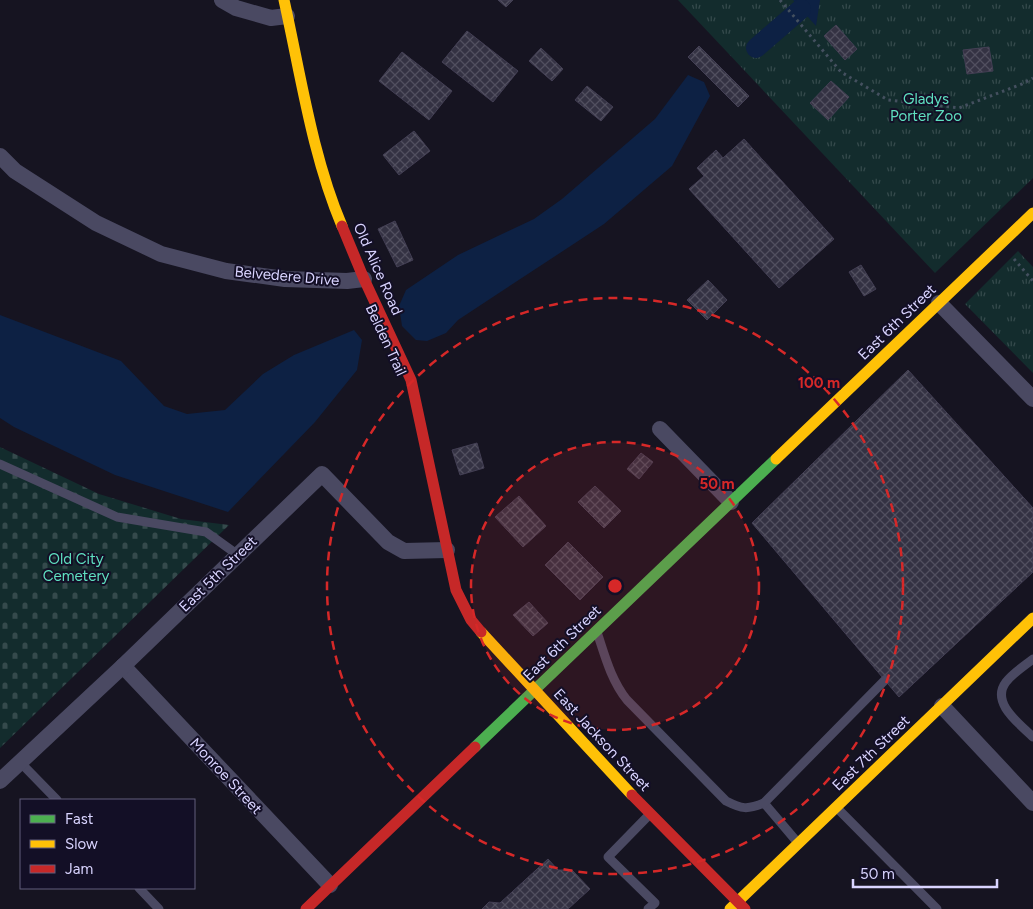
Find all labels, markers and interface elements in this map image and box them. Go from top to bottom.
park label: Gladys Porter Zoo [890,90,962,125]
street label: Old Alice Road [350,220,406,318]
street label: Belvedere Drive [234,262,340,290]
street label: East 6th Street [854,280,940,364]
street label: Belden Trail [362,301,410,379]
text: 100 m [798,374,840,392]
text: 50 m [699,475,735,493]
street label: East 5th Street [175,532,261,616]
park label: Old City Cemetery [43,550,109,585]
centre of rings [606,577,624,595]
street label: East 6th Street [519,601,605,685]
street label: East Jackson Street [550,685,654,795]
street label: East 7th Street [829,711,914,794]
street label: Monroe Street [186,734,266,818]
legend [20,799,195,889]
text: Fast [65,810,94,828]
text: Slow [65,835,98,853]
scale bar [853,856,997,888]
text: Jam [65,860,93,878]
text: 50 m [860,865,895,883]

